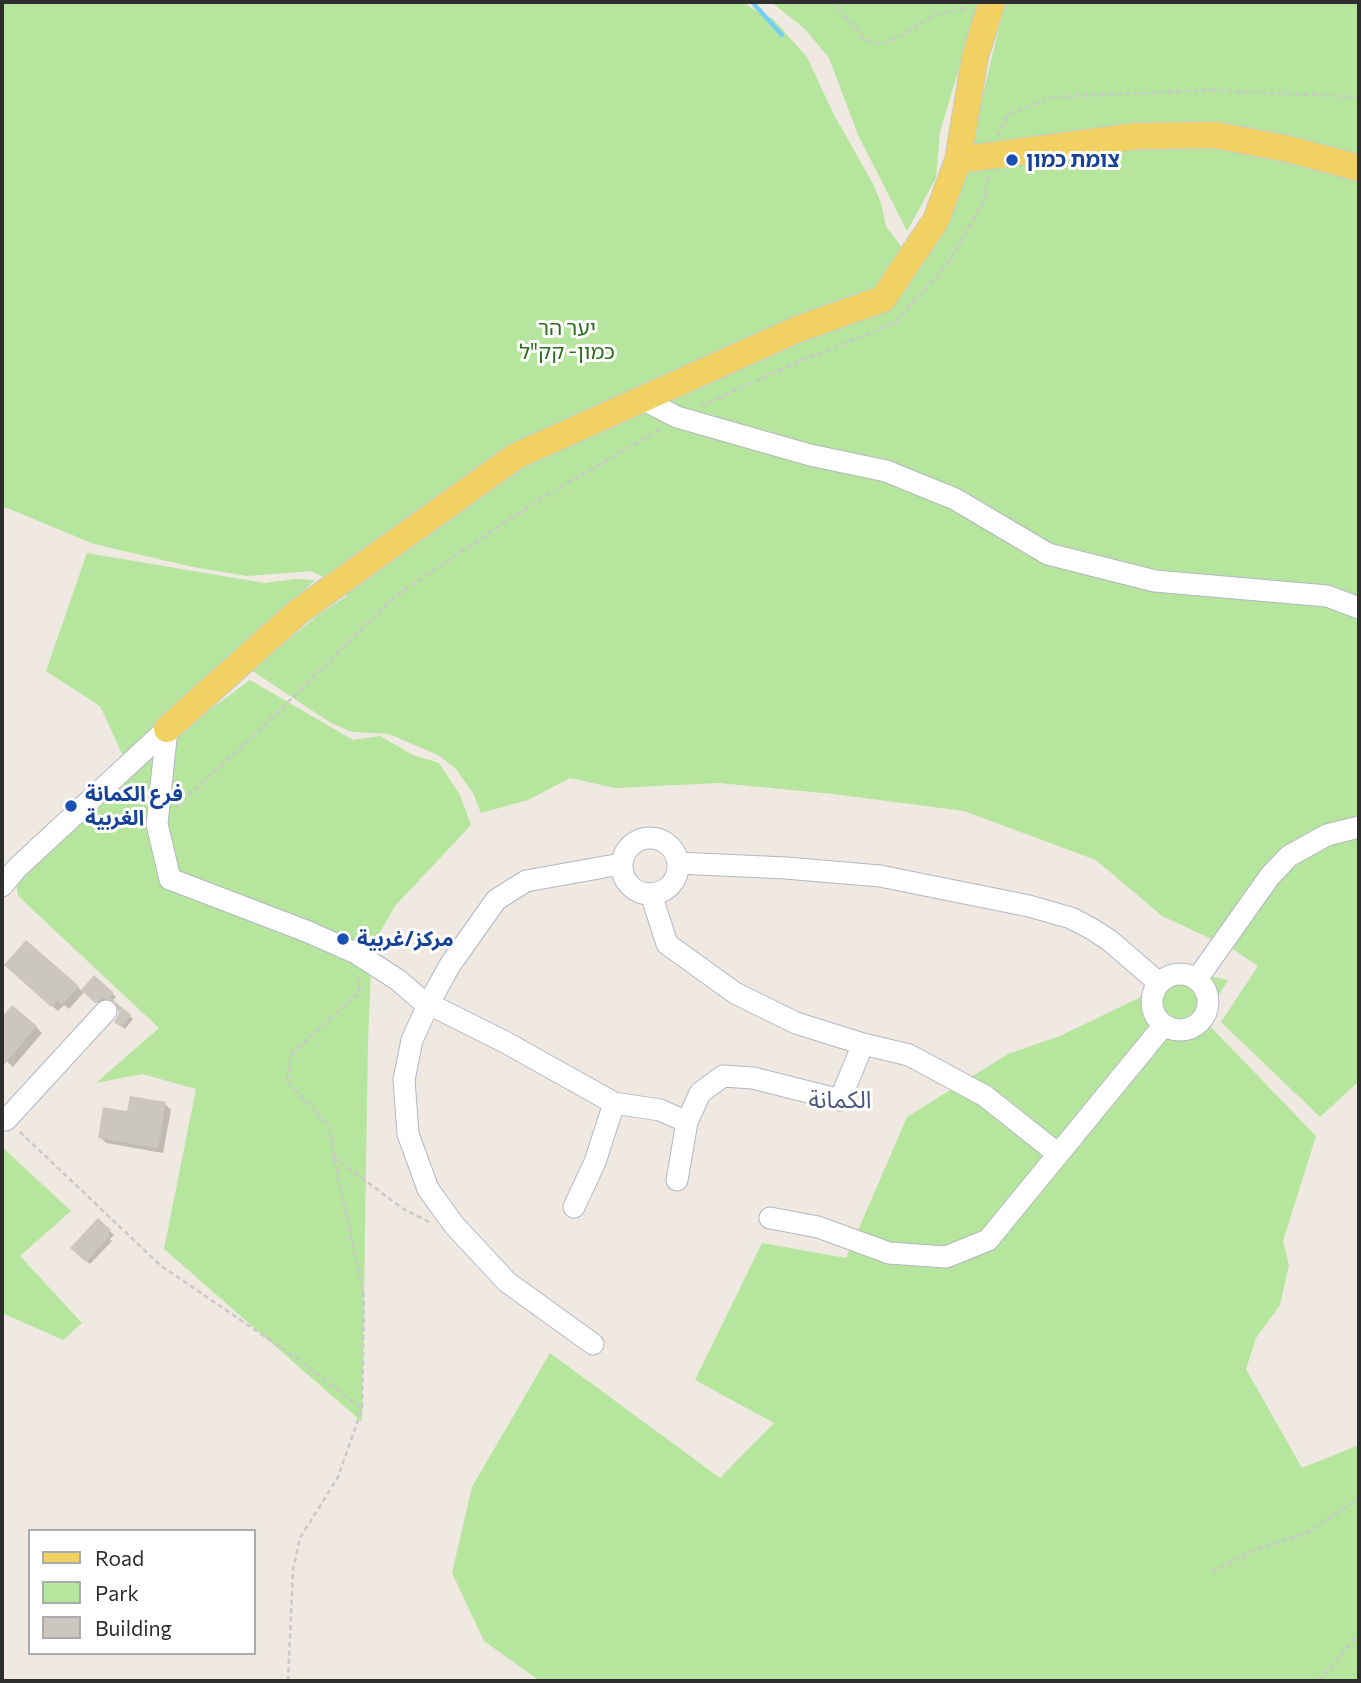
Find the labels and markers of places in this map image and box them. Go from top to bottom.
place label: צומת כמון [1026,147,1120,173]
marker: צומת כמון [1004,152,1020,168]
place label: فرع الكمانة الغربية [85,781,183,831]
marker: فرع الكمانة الغربية [63,798,79,814]
place label: مركز/غربية [357,926,454,952]
marker: مركز/غربية [335,931,351,947]

